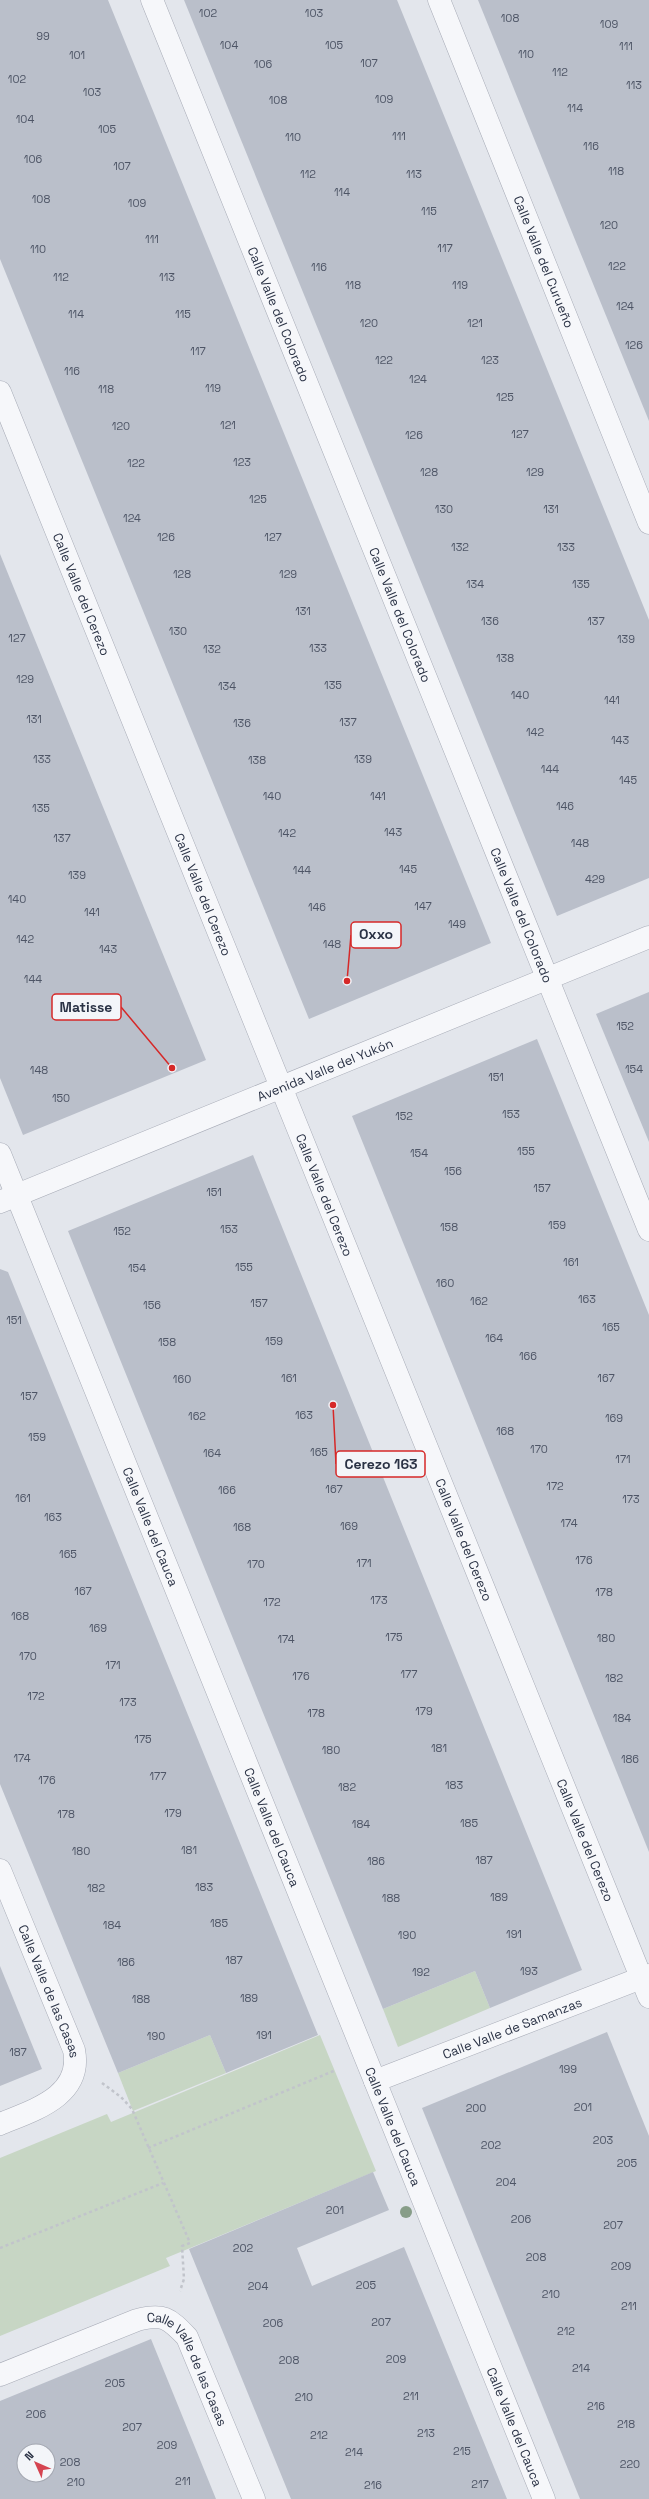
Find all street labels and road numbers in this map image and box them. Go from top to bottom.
street label: Calle Valle del Curueño [510,193,578,330]
street label: Calle Valle del Colorado [244,244,314,384]
street label: Calle Valle del Cerezo [49,530,114,658]
street label: Calle Valle del Colorado [365,545,435,685]
street label: Calle Valle del Cerezo [171,831,236,958]
street label: Calle Valle del Colorado [487,845,557,985]
street label: Avenida Valle del Yukón [255,1034,395,1105]
street label: Calle Valle del Cerezo [292,1131,357,1259]
street label: Calle Valle del Cauca [119,1465,183,1589]
street label: Calle Valle del Cerezo [432,1476,497,1604]
street label: Calle Valle del Cauca [241,1765,304,1890]
street label: Calle Valle del Cerezo [553,1776,618,1904]
street label: Calle Valle de las Casas [15,1922,84,2059]
street label: Calle Valle de Samanzas [440,1993,584,2063]
street label: Calle Valle del Cauca [362,2064,425,2189]
street label: Calle Valle de las Casas [146,2308,231,2429]
street label: Calle Valle del Cauca [483,2365,547,2489]

